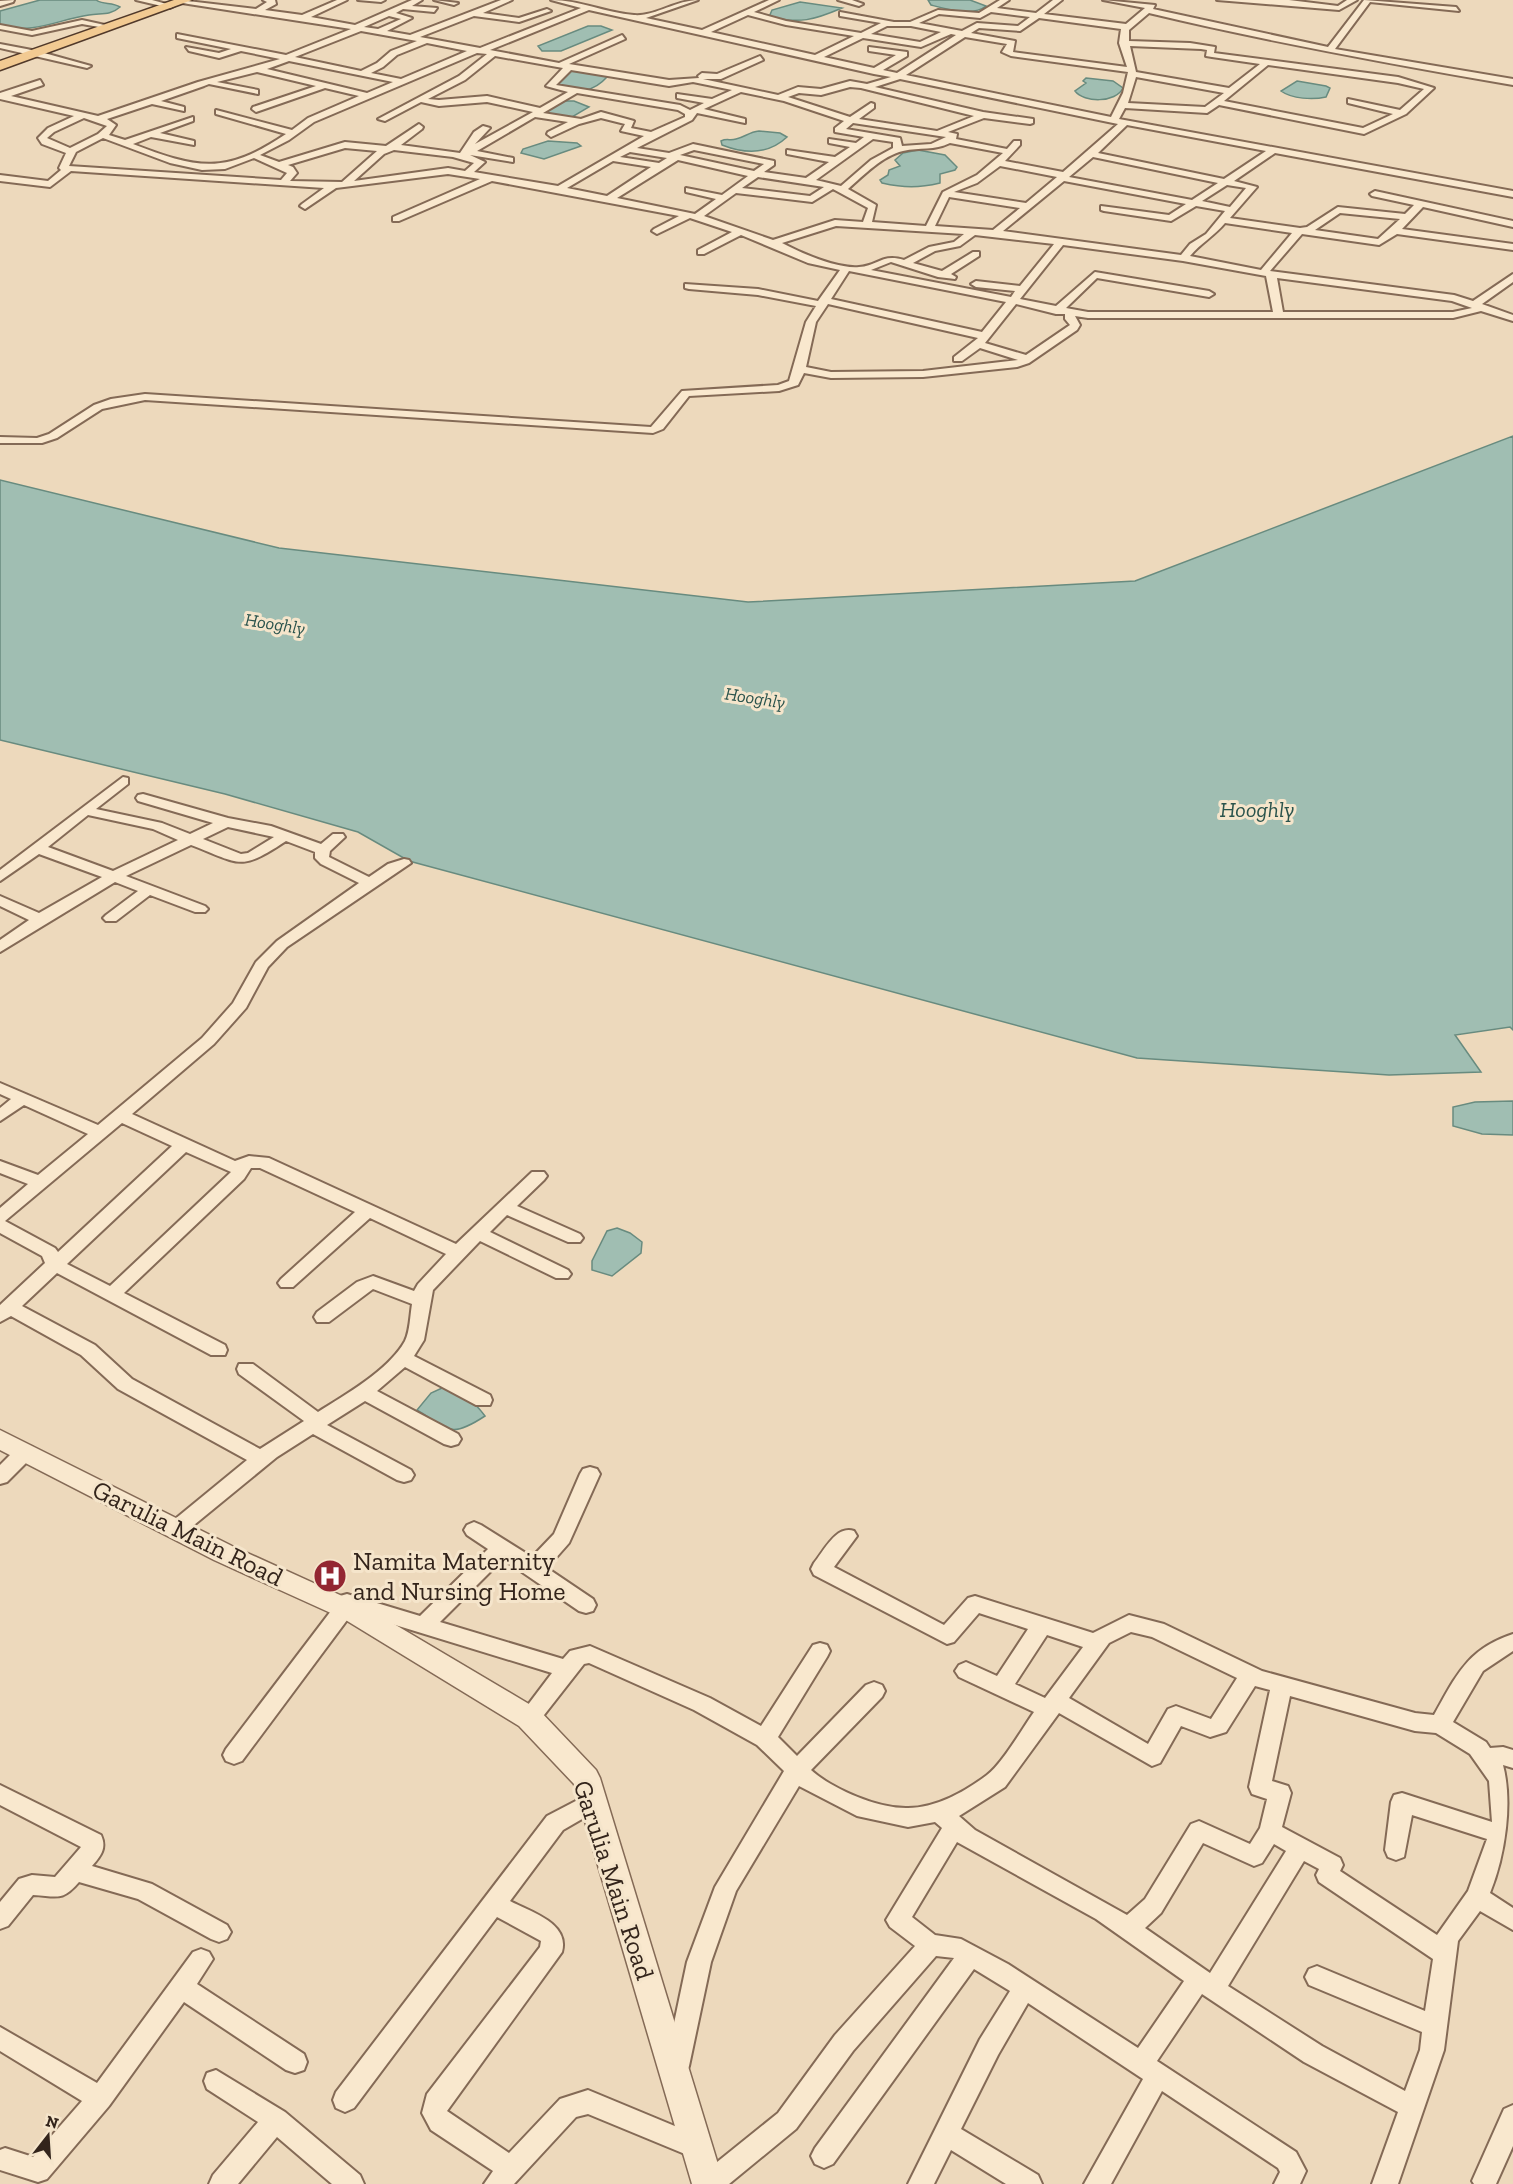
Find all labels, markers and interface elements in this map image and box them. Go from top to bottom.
water label: Hooghly [243,608,307,640]
water label: Hooghly [723,682,787,714]
water label: Hooghly [1220,796,1294,823]
street label: Garulia Main Road [88,1473,288,1593]
place label: Namita Maternity and Nursing Home [353,1545,566,1607]
hospital icon: Namita Maternity and Nursing Home [312,1558,348,1594]
street label: Garulia Main Road [567,1776,661,1984]
north arrow [18,2106,78,2166]
text: N [44,2111,61,2133]

